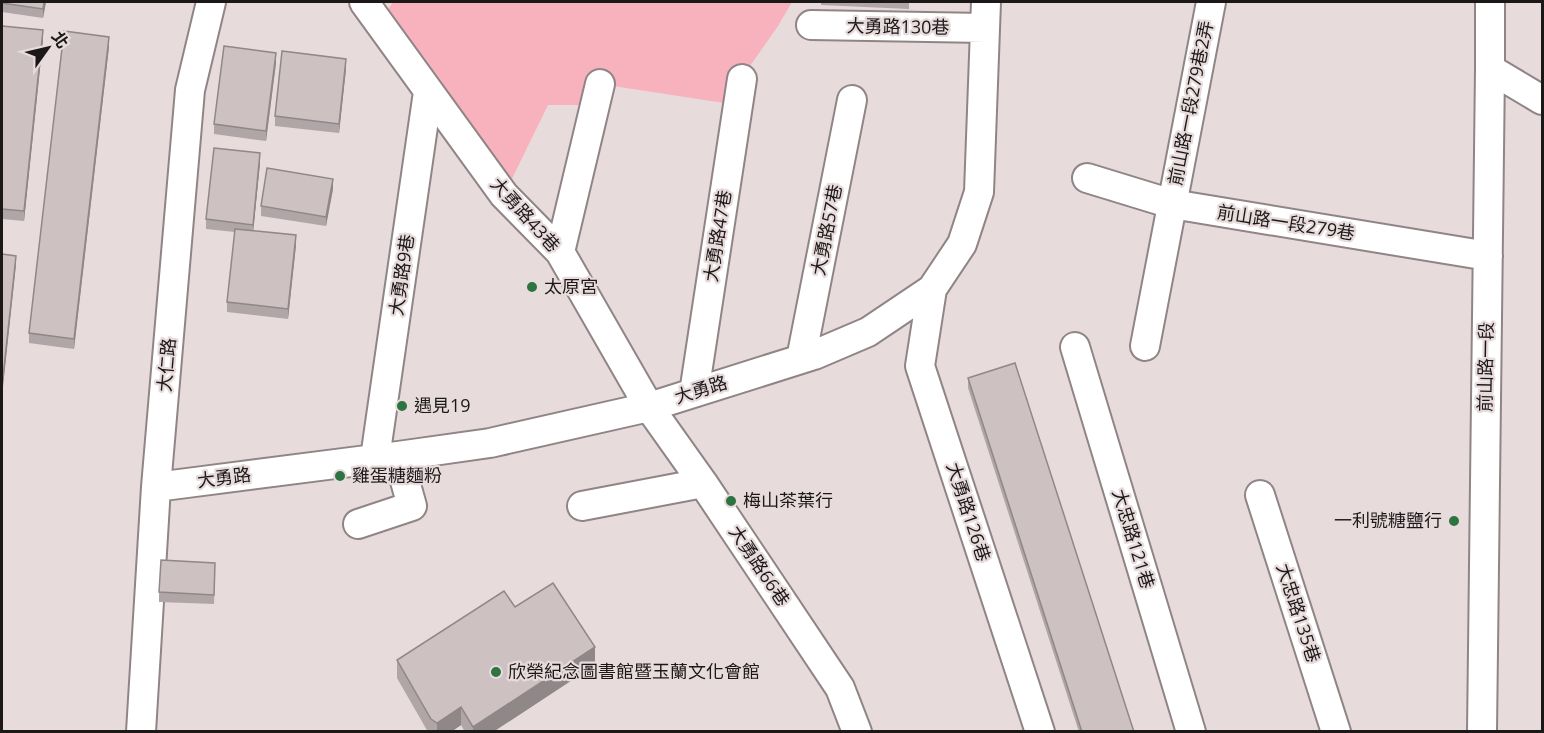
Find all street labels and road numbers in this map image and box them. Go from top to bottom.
street label: 大勇路130巷 [846,13,950,39]
street label: 前山路一段279巷2弄 [1162,18,1218,187]
street label: 大勇路43巷 [486,172,566,257]
street label: 大勇路57巷 [805,182,847,278]
street label: 大勇路47巷 [698,188,736,283]
street label: 前山路一段279巷 [1216,199,1357,245]
street label: 大勇路9巷 [383,232,419,317]
street label: 前山路一段 [1472,322,1498,412]
street label: 大仁路 [152,337,180,393]
street label: 大勇路 [671,370,730,408]
street label: 大勇路126巷 [942,459,996,564]
street label: 大勇路 [196,462,252,492]
street label: 大忠路121巷 [1107,486,1160,591]
street label: 大勇路66巷 [724,520,796,611]
street label: 大忠路135巷 [1272,560,1326,665]

